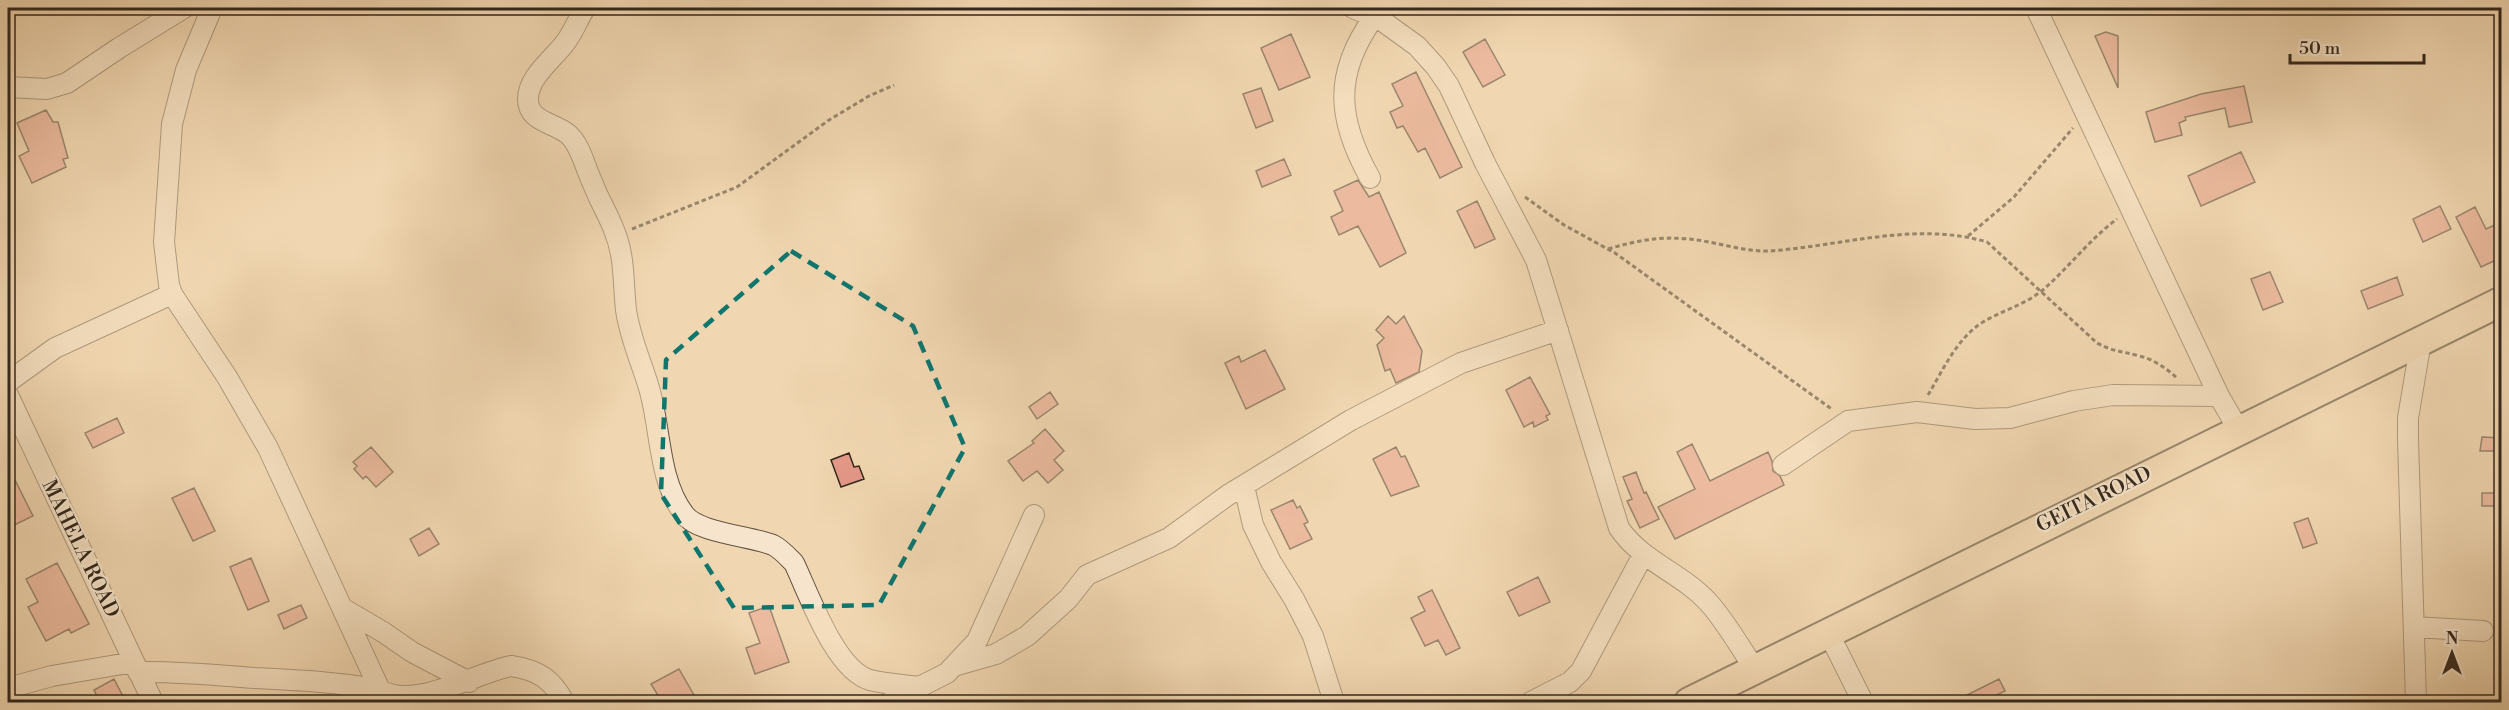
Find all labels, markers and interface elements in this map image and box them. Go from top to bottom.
scale bar [2290,27,2424,65]
text: 50 m [2299,37,2341,60]
street label: GEITA ROAD [2032,461,2156,539]
street label: MAHELA ROAD [36,476,124,622]
north arrow [2422,623,2482,683]
text: N [2446,629,2459,649]

